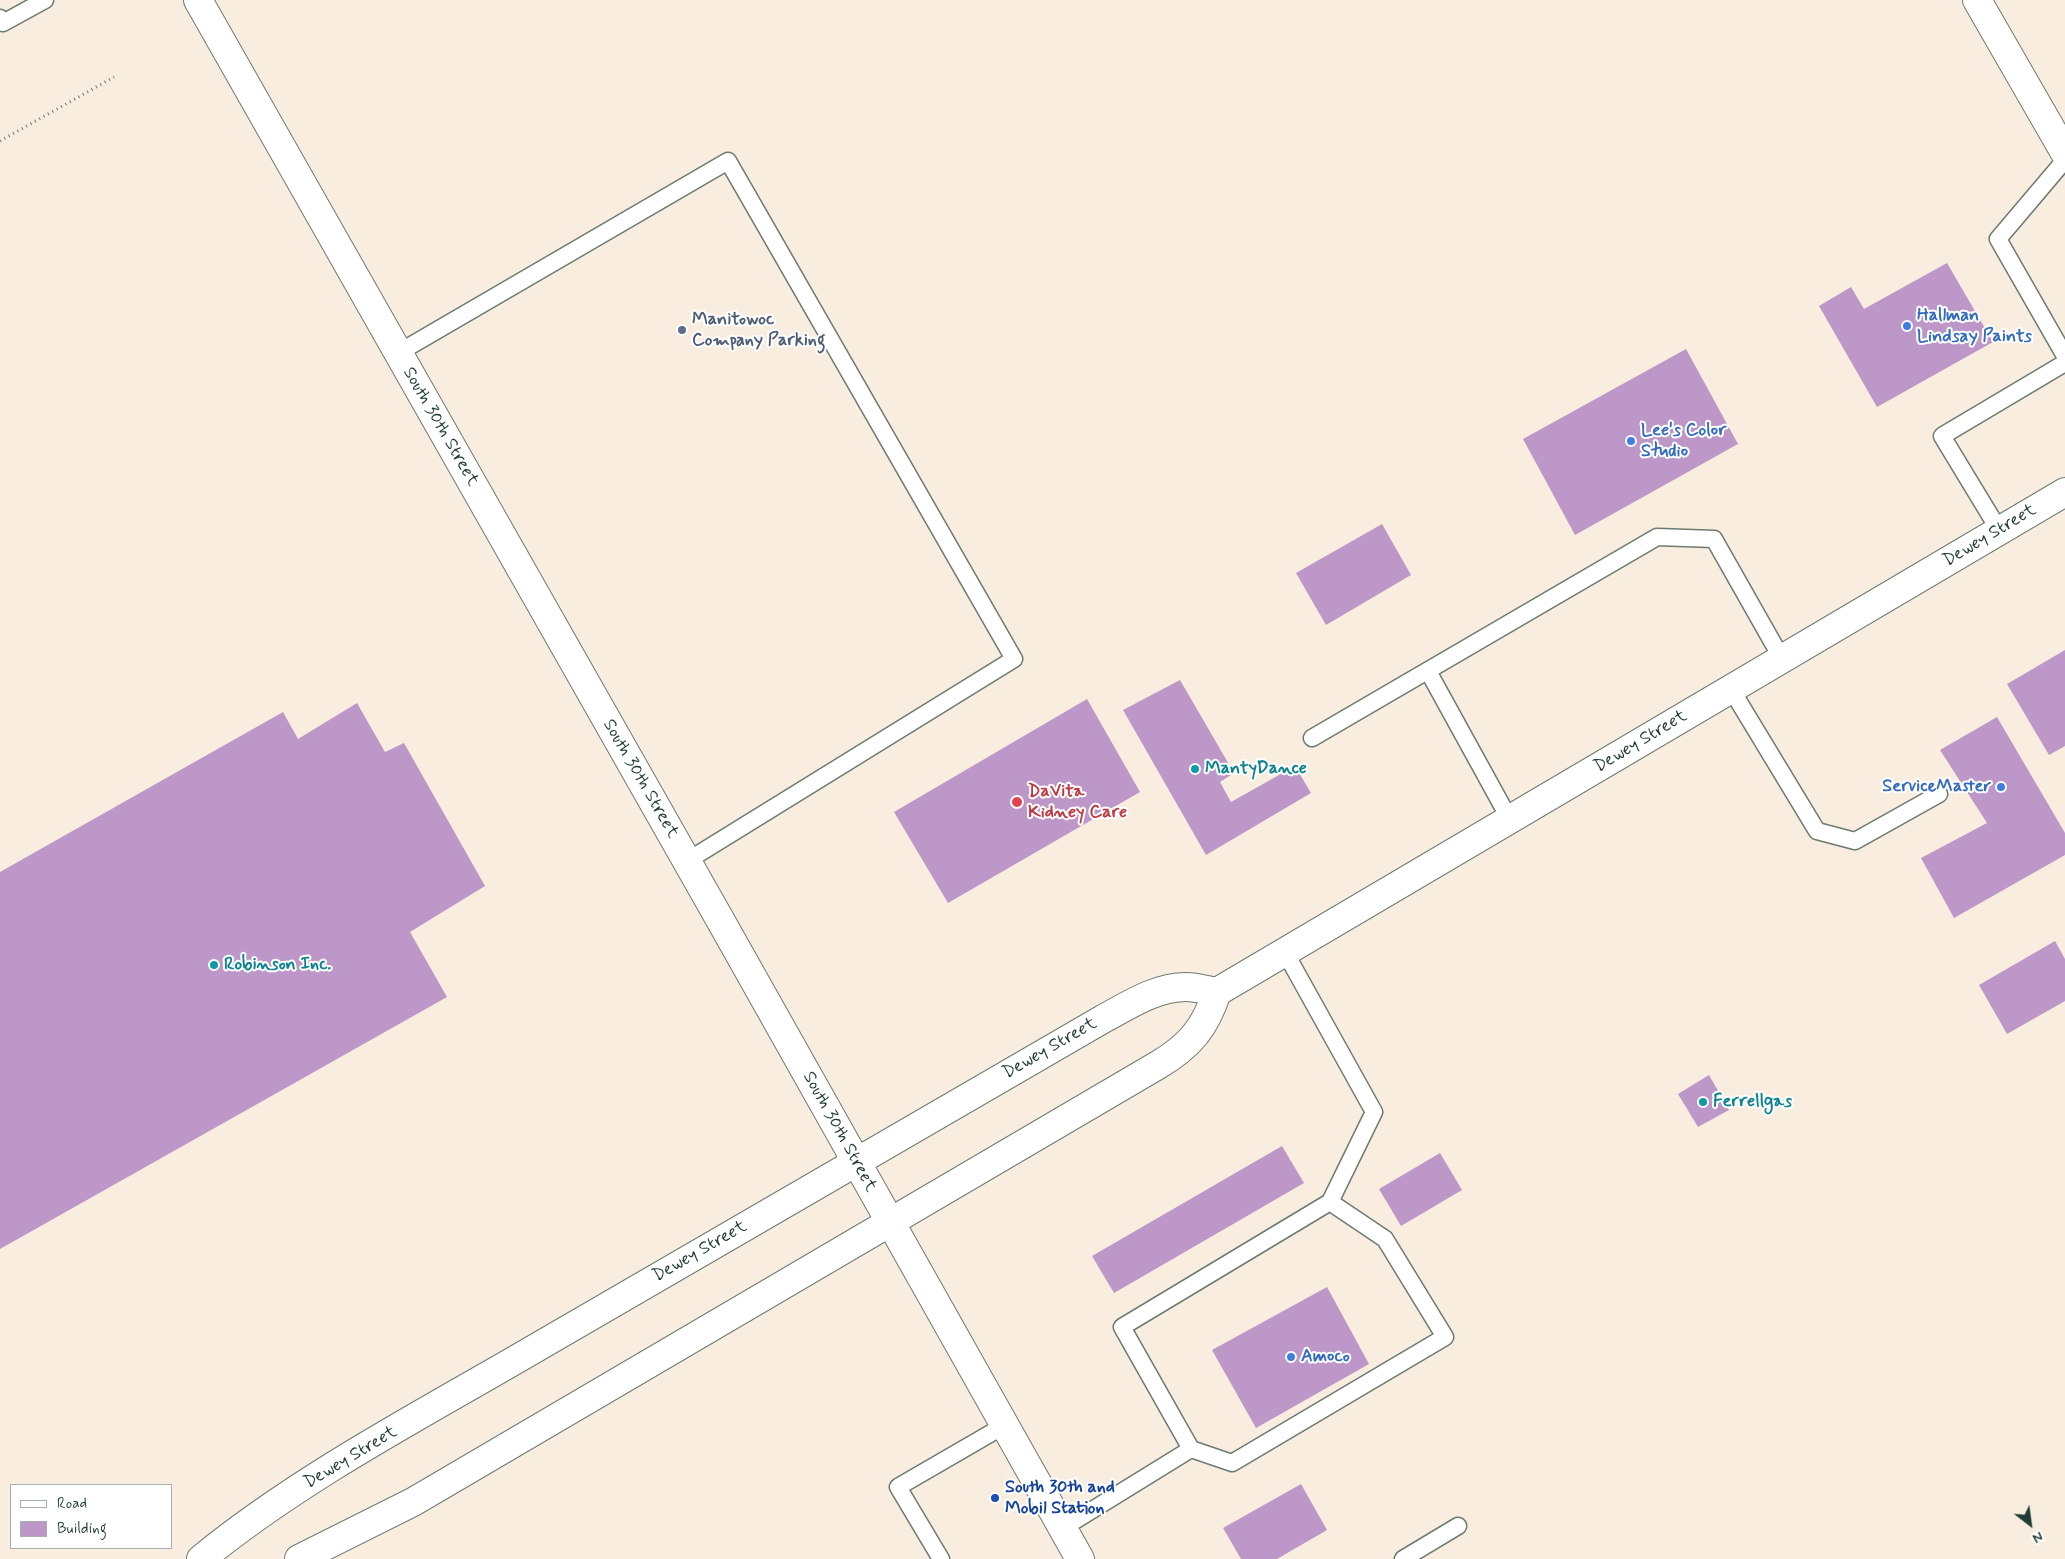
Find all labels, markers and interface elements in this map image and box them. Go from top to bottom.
place label: Hallman Lindsay Paints [1917,305,2032,348]
place label: Manitowoc Company Parking [692,309,825,352]
marker: Hallman Lindsay Paints [1901,320,1913,332]
marker: Manitowoc Company Parking [676,324,688,336]
street label: South 30th Street [397,364,483,490]
place label: Lee's Color Studio [1641,420,1726,462]
marker: Lee's Color Studio [1625,435,1637,447]
street label: Dewey Street [1939,500,2041,572]
street label: Dewey Street [1590,706,1692,778]
street label: South 30th Street [597,716,683,842]
place label: MantyDance [1205,758,1307,780]
marker: MantyDance [1189,763,1201,775]
place label: ServiceMaster [1882,776,1991,798]
place label: DaVita Kidney Care [1028,781,1127,824]
marker: ServiceMaster [1995,781,2007,793]
marker: DaVita Kidney Care [1010,795,1024,809]
place label: Robinson Inc. [224,954,331,976]
marker: Robinson Inc. [208,959,220,971]
street label: Dewey Street [999,1013,1101,1085]
street label: South 30th Street [797,1068,881,1196]
place label: Ferrellgas [1713,1091,1792,1113]
marker: Ferrellgas [1697,1096,1709,1108]
street label: Dewey Street [649,1216,751,1288]
place label: Amoco [1301,1346,1350,1368]
marker: Amoco [1285,1351,1297,1363]
street label: Dewey Street [300,1422,402,1494]
place label: South 30th and Mobil Station [1005,1477,1115,1520]
legend [10,1484,172,1549]
marker: South 30th and Mobil Station [989,1492,1001,1504]
text: Road [57,1494,87,1514]
north arrow [2005,1499,2055,1549]
text: Building [57,1519,107,1539]
text: N [2029,1527,2046,1547]

